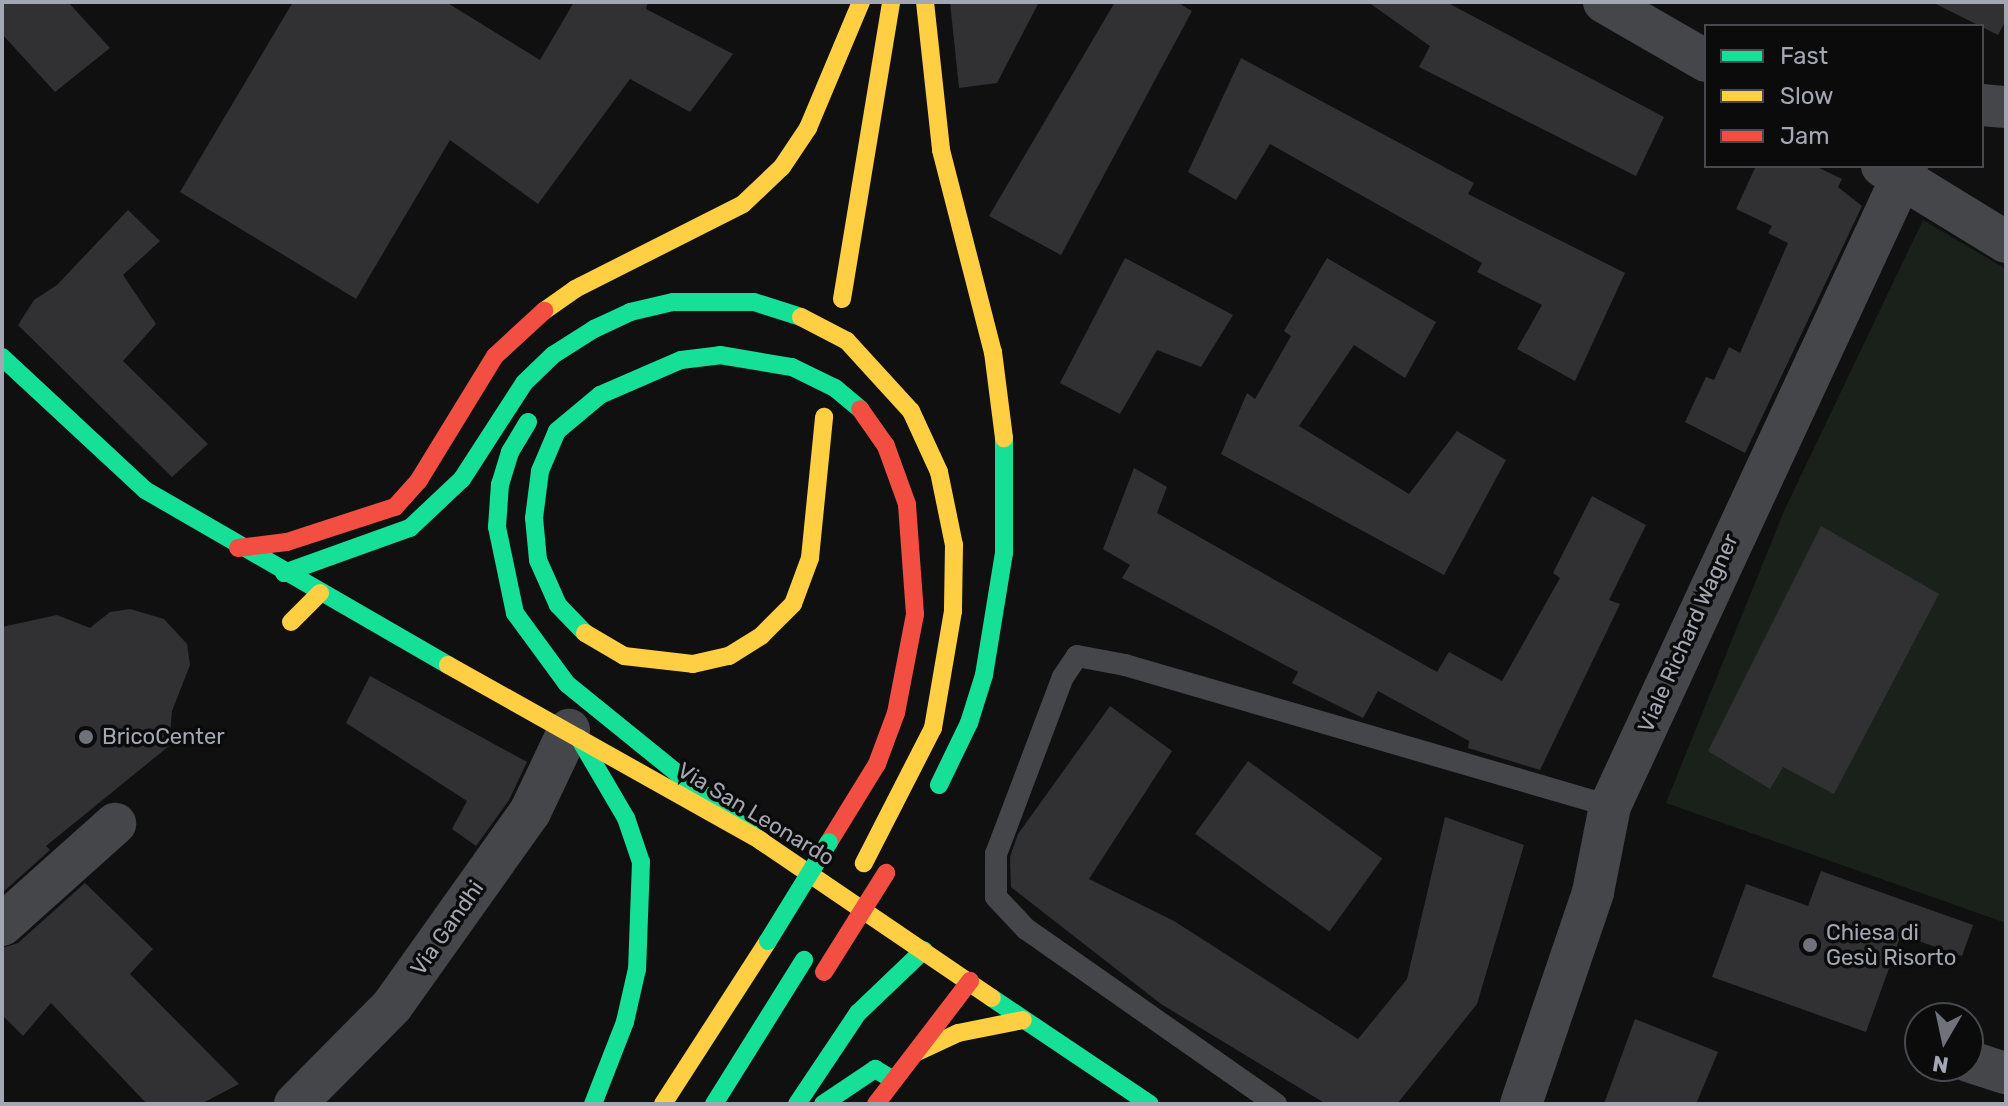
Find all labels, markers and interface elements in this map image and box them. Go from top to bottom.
legend [1704,24,1984,168]
text: Fast [1780,42,1828,70]
text: Slow [1780,82,1833,110]
text: Jam [1780,122,1830,150]
street label: Viale Richard Wagner [1632,529,1744,737]
place label: BricoCenter [102,724,225,750]
marker: BricoCenter [77,728,95,746]
street label: Via San Leonardo [673,757,839,871]
street label: Via Gandhi [405,876,489,980]
place label: Chiesa di Gesù Risorto [1826,919,1956,970]
marker: Chiesa di Gesù Risorto [1801,936,1819,954]
north arrow [1904,1002,1984,1082]
text: N [1931,1050,1950,1079]

